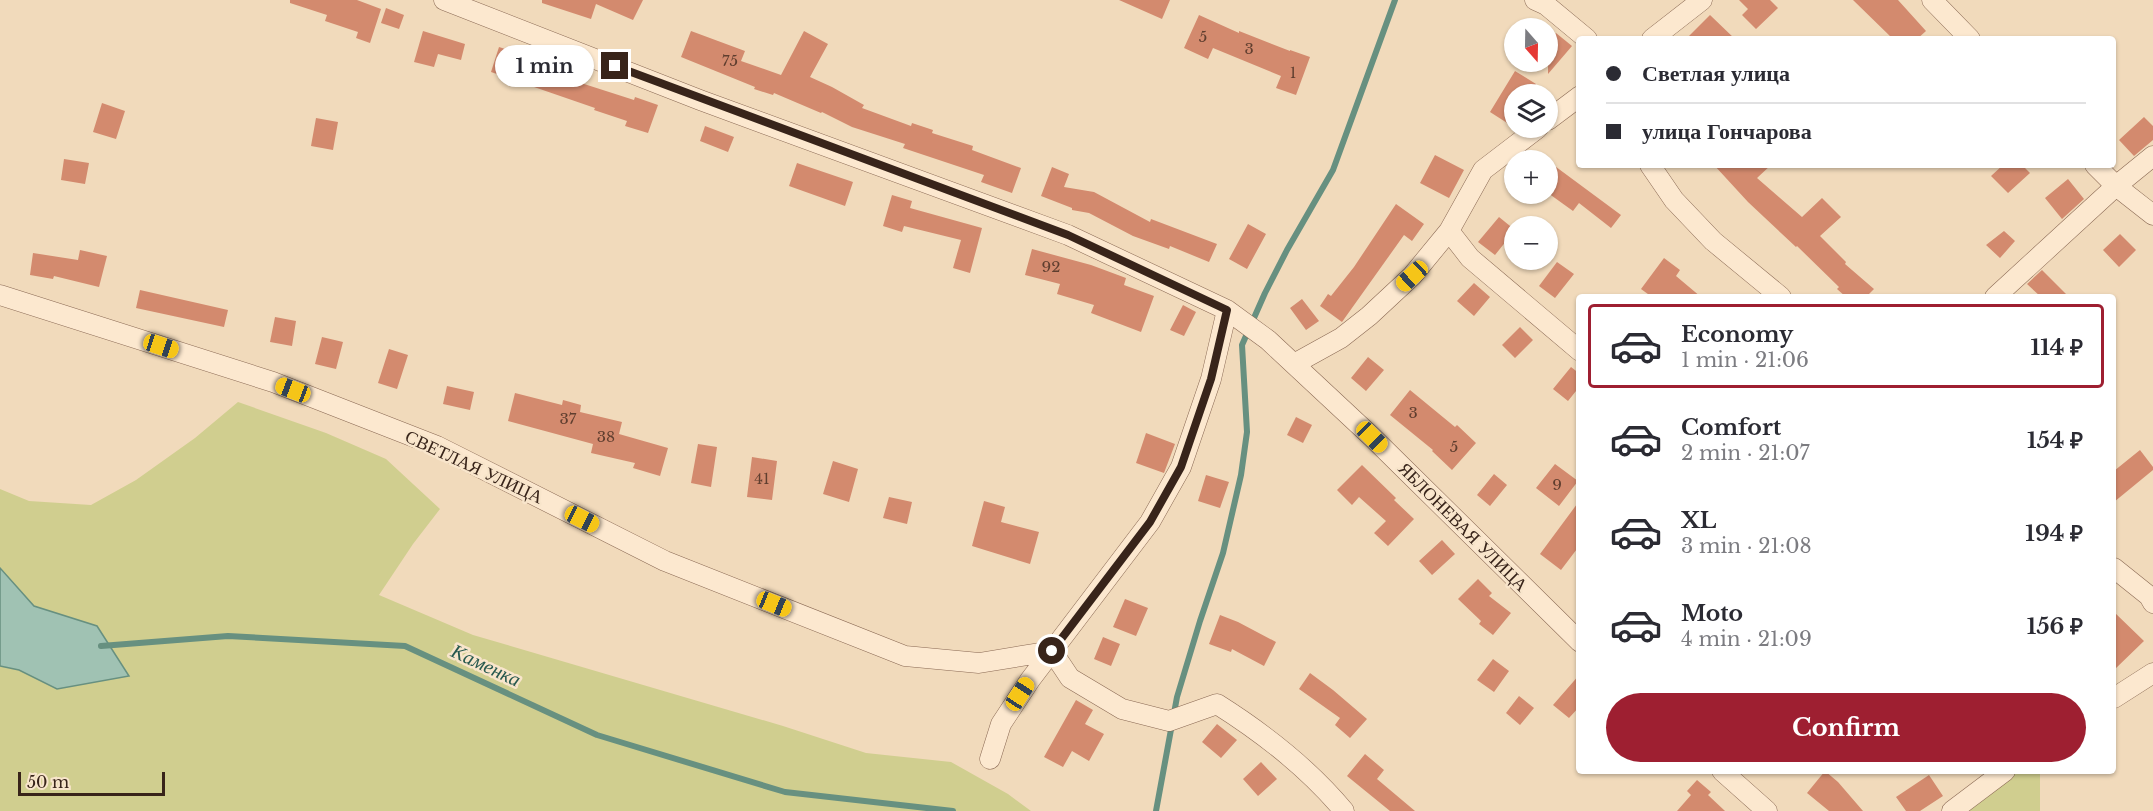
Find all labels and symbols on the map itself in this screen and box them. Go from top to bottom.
north arrow [1504,18,1558,72]
house number: 5 [1199,27,1207,46]
house number: 3 [1244,39,1254,58]
callout: 1 min [495,45,594,87]
house number: 75 [722,51,738,70]
route end [601,52,628,79]
house number: 1 [1290,63,1296,82]
house number: 92 [1042,257,1060,276]
car [1393,257,1431,295]
car [141,332,181,360]
car [273,375,313,405]
house number: 3 [1408,403,1418,422]
house number: 37 [560,409,577,428]
car [1353,418,1391,456]
street label: СВЕТЛАЯ УЛИЦА [402,425,546,509]
house number: 38 [597,427,615,446]
house number: 5 [1450,437,1458,456]
street label: ЯБЛОНЕВАЯ УЛИЦА [1394,458,1532,596]
house number: 41 [754,469,770,488]
house number: 9 [1552,475,1562,494]
car [562,503,602,535]
car [754,589,794,619]
route start [1038,637,1065,664]
water label: Каменка [447,638,524,691]
car [1003,674,1037,714]
scale bar [18,769,165,796]

